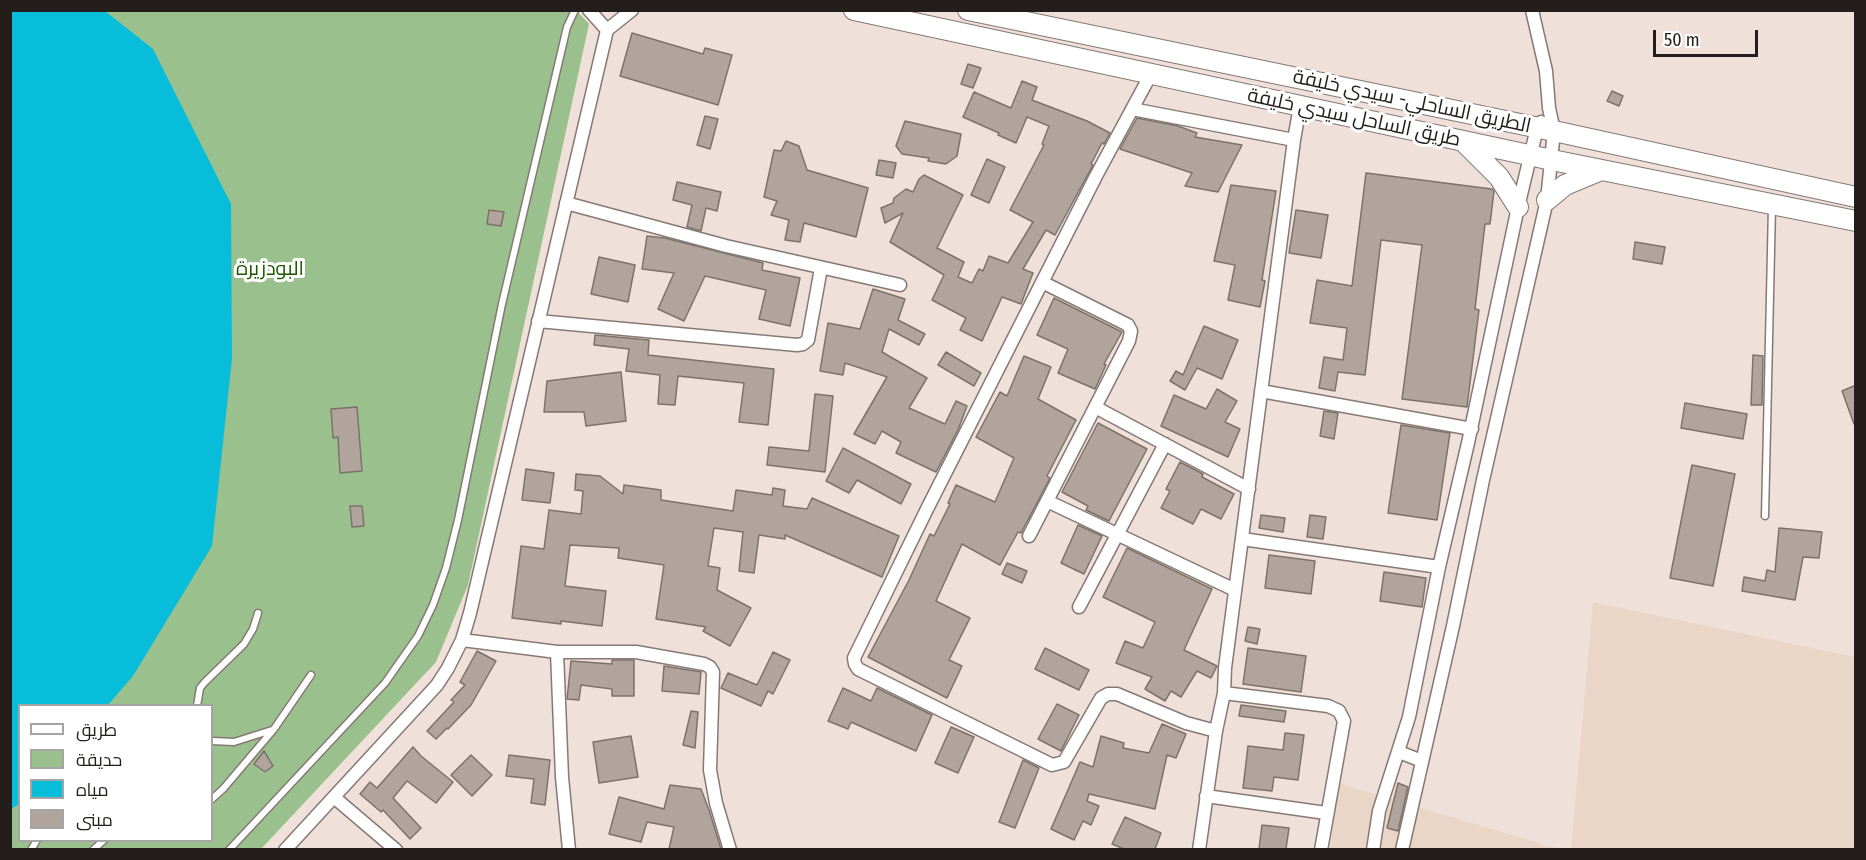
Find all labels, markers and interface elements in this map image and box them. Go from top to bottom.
scale bar [1656,18,1761,56]
text: 50 m [1664,29,1700,51]
street label: الطريق الساحلي- سيدي خليفة [1291,65,1533,139]
street label: طريق الساحل سيدي خليفة [1245,84,1463,152]
park label: البودزيرة [236,257,304,281]
legend [18,704,213,842]
text: طريق [76,719,117,741]
text: حديقة [76,749,122,771]
text: مياه [76,779,109,801]
text: مبنى [76,809,113,831]

